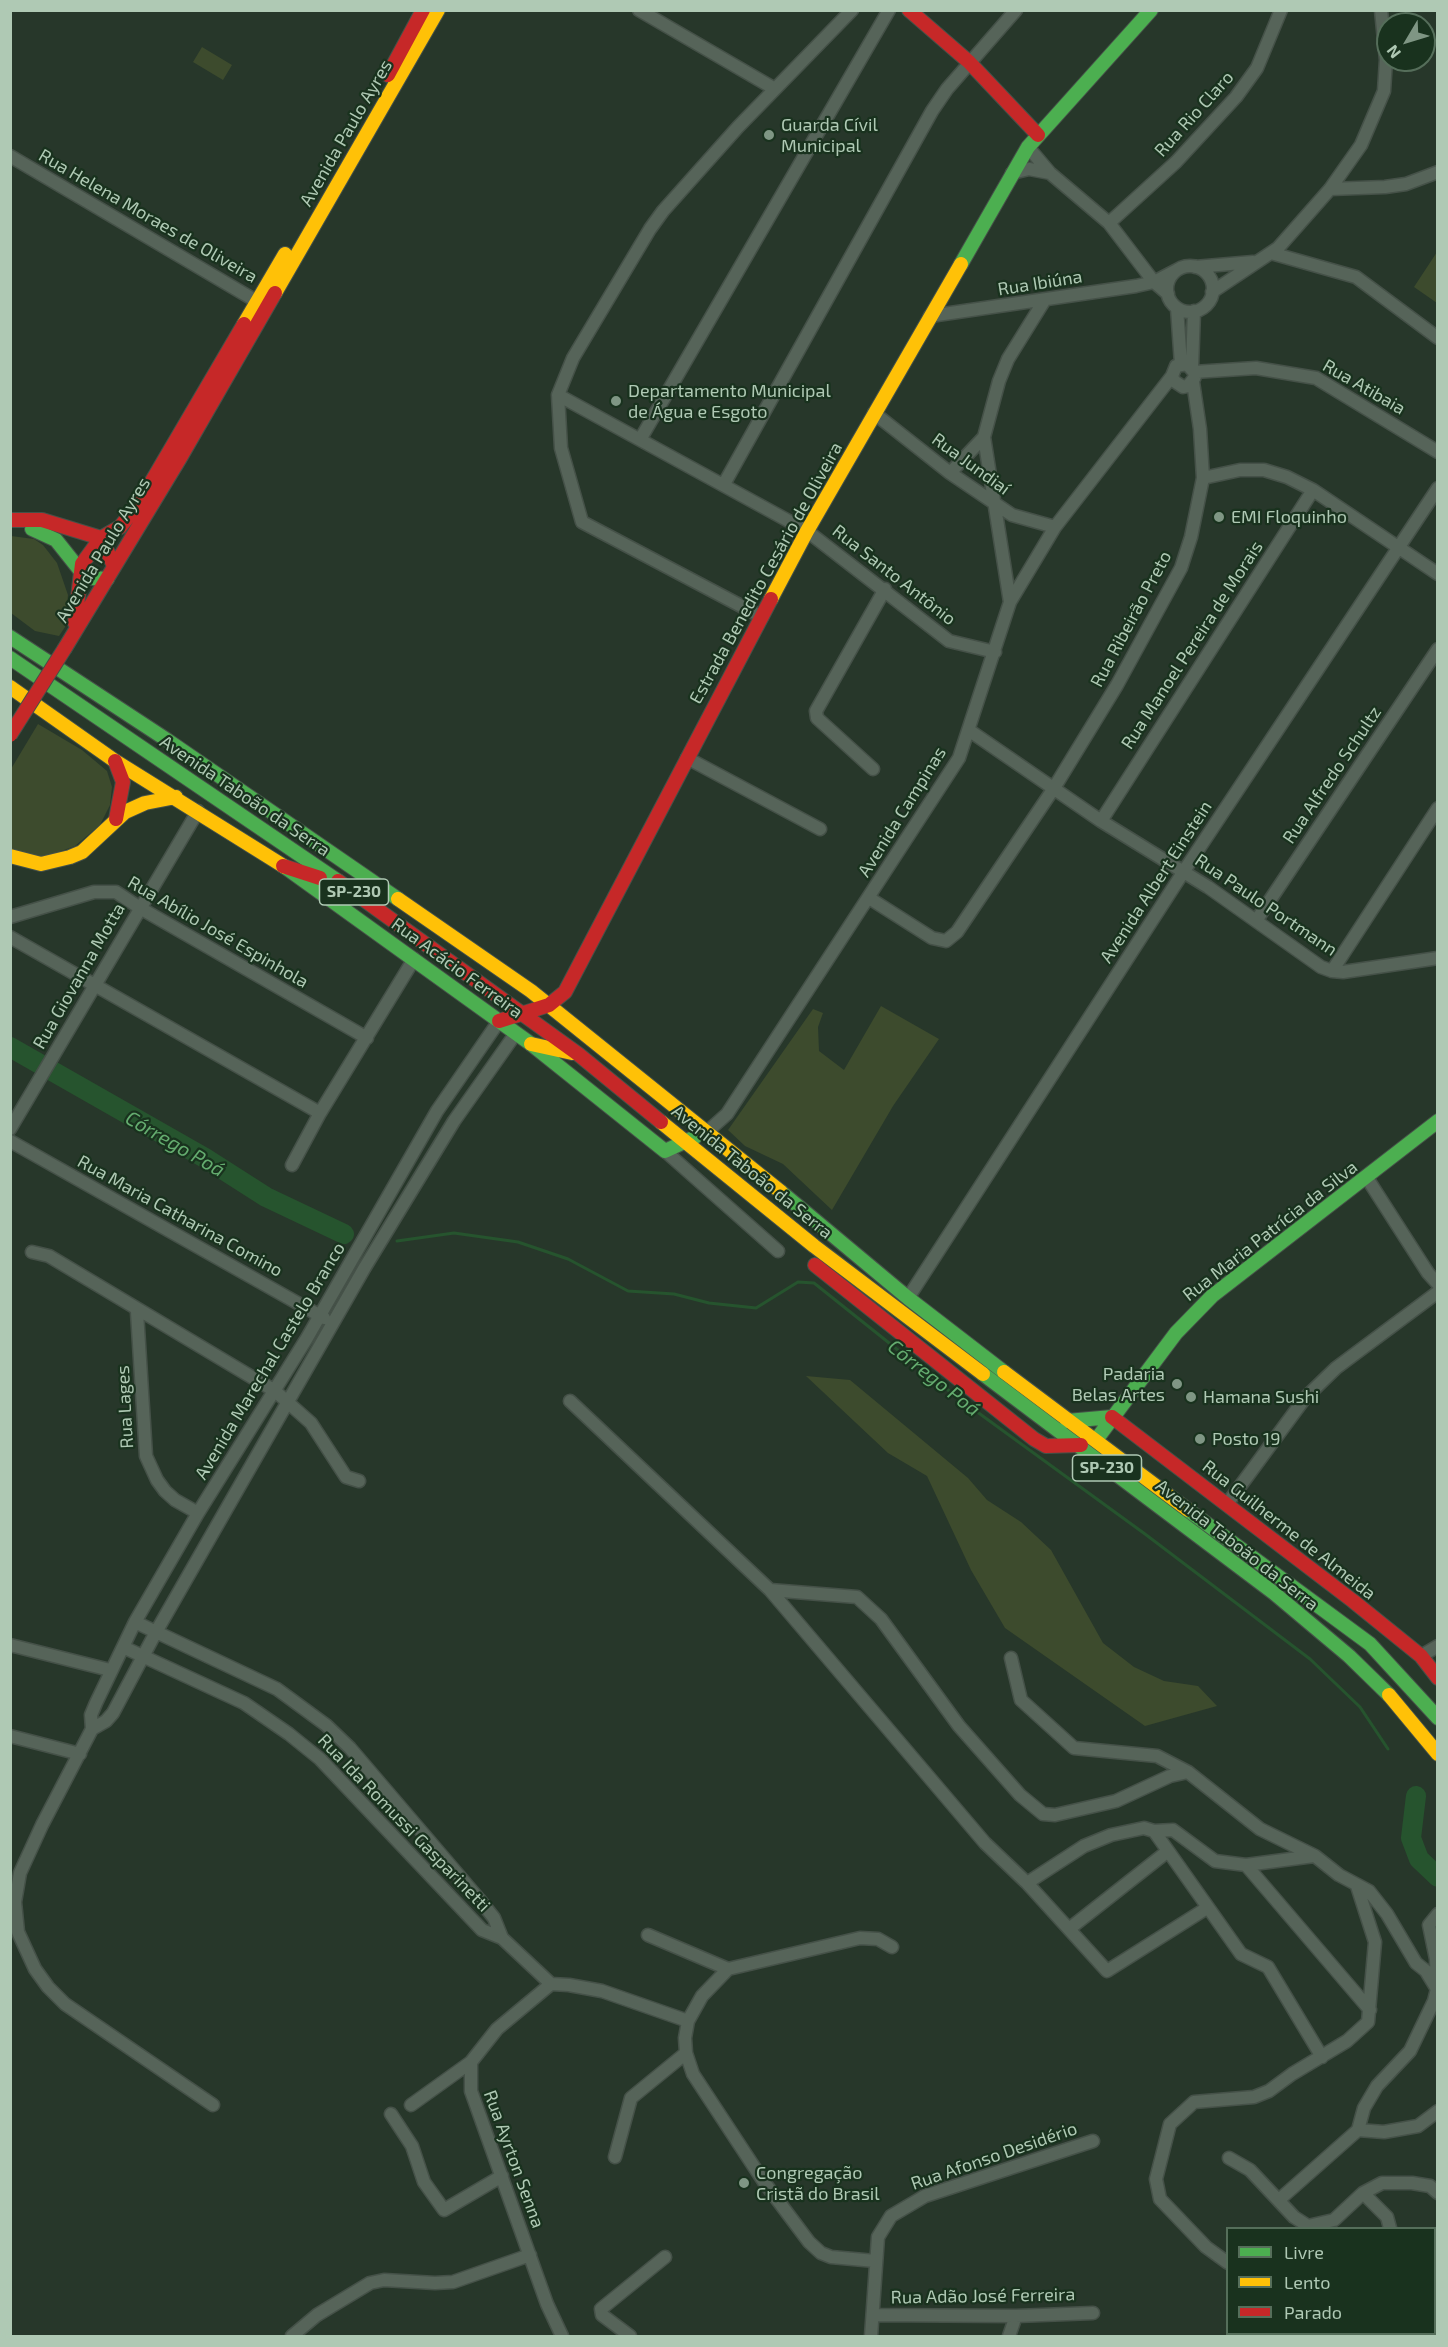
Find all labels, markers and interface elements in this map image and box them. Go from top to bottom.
north arrow [1376,12,1436,72]
text: N [1382,42,1404,63]
street label: Avenida Paulo Ayres [295,56,397,210]
street label: Rua Rio Claro [1150,67,1238,161]
place label: Guarda Cívil Municipal [781,114,878,156]
marker: Guarda Cívil Municipal [762,128,776,142]
street label: Rua Helena Moraes de Oliveira [35,144,261,288]
street label: Rua Ibiúna [996,266,1084,300]
street label: Rua Atibaia [1319,355,1409,419]
place label: Departamento Municipal de Água e Esgoto [628,380,831,422]
marker: Departamento Municipal de Água e Esgoto [609,394,623,408]
street label: Rua Jundiaí [928,428,1014,500]
street label: Estrada Benedito Cesário de Oliveira [685,439,847,707]
street label: Avenida Paulo Ayres [51,474,155,626]
place label: EMI Floquinho [1231,506,1347,528]
marker: EMI Floquinho [1212,510,1226,524]
street label: Rua Santo Antônio [828,520,960,630]
street label: Rua Manoel Pereira de Morais [1117,537,1267,753]
street label: Rua Ribeirão Preto [1086,547,1176,691]
street label: Rua Alfredo Schultz [1278,702,1386,848]
street label: Avenida Taboão da Serra [156,731,334,861]
street label: Avenida Campinas [853,743,951,881]
street label: Avenida Albert Einstein [1095,797,1217,967]
street label: Rua Paulo Portmann [1191,849,1341,961]
street label: Rua Abílio José Espinhola [124,871,312,993]
road number: SP-230 [320,879,388,905]
street label: Rua Giovanna Motta [28,899,130,1053]
street label: Rua Acácio Ferreira [387,913,527,1023]
street label: Avenida Taboão da Serra [667,1100,837,1244]
water label: Córrego Poá [121,1106,229,1182]
street label: Rua Maria Catharina Comino [74,1150,286,1282]
street label: Rua Maria Patrícia da Silva [1178,1156,1362,1306]
street label: Avenida Marechal Castelo Branco [190,1238,350,1484]
water label: Córrego Poá [883,1334,985,1422]
place label: Padaria Belas Artes [1072,1363,1165,1406]
street label: Rua Lages [112,1365,138,1449]
marker: Padaria Belas Artes [1170,1377,1184,1391]
place label: Hamana Sushi [1203,1386,1319,1408]
marker: Hamana Sushi [1184,1390,1198,1404]
place label: Posto 19 [1212,1428,1280,1450]
marker: Posto 19 [1193,1432,1207,1446]
road number: SP-230 [1072,1455,1142,1481]
street label: Rua Guilherme de Almeida [1198,1456,1380,1604]
street label: Avenida Taboão da Serra [1151,1475,1323,1615]
street label: Rua Ida Romussi Gasparinetti [313,1730,495,1916]
street label: Rua Ayrton Senna [479,2087,549,2231]
street label: Rua Afonso Desidério [908,2117,1080,2195]
place label: Congregação Cristã do Brasil [756,2162,880,2204]
marker: Congregação Cristã do Brasil [737,2176,751,2190]
legend [1226,2227,1436,2335]
text: Livre [1284,2241,1324,2263]
text: Lento [1284,2271,1330,2293]
street label: Rua Adão José Ferreira [891,2284,1075,2308]
text: Parado [1284,2301,1342,2323]

